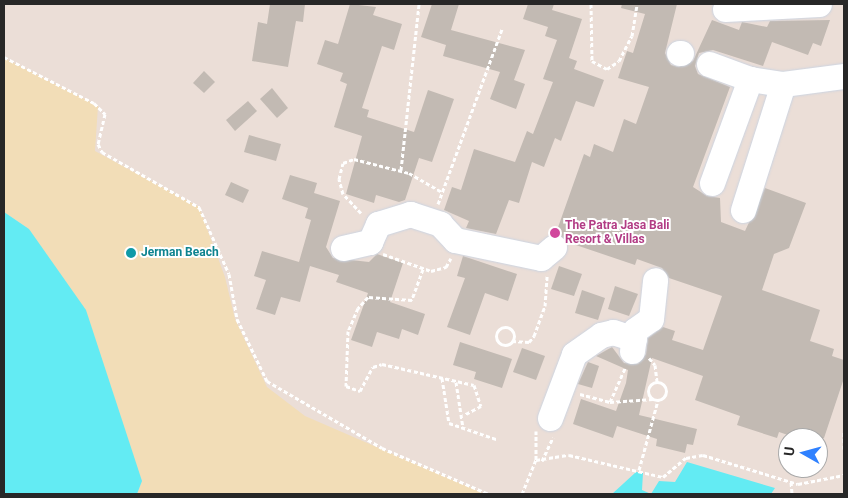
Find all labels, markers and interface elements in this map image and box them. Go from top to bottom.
place label: The Patra Jasa Bali Resort & Villas [565,219,670,247]
marker: The Patra Jasa Bali Resort & Villas [549,227,561,239]
place label: Jerman Beach [141,246,219,260]
marker: Jerman Beach [125,247,137,259]
north arrow [778,428,828,478]
text: U [781,446,798,457]

